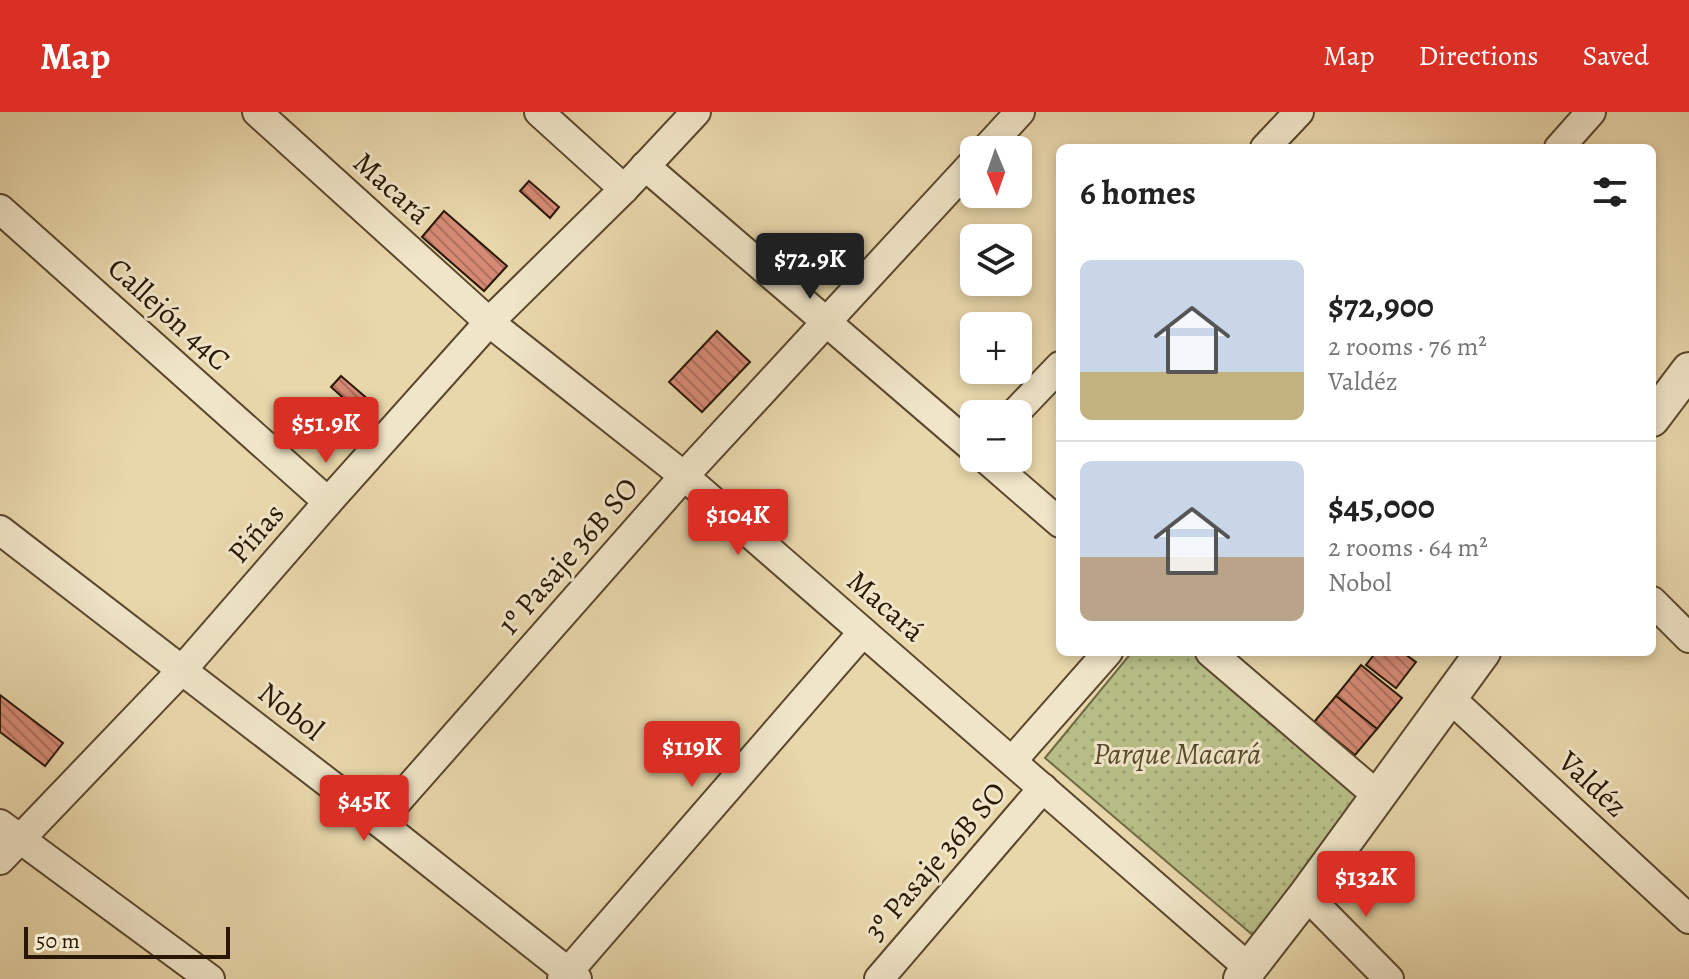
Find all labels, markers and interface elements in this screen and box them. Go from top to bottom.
text: Map [40,30,110,82]
text: Map [1323,37,1374,75]
text: Directions [1418,37,1539,75]
text: Saved [1583,37,1649,75]
north arrow [960,136,1032,208]
map controls [960,136,1032,472]
street label: Macará [345,143,439,233]
text: 6 homes [1080,169,1196,216]
icon: filters [1588,170,1632,214]
button: layers [960,224,1032,296]
pin: $72.9K [745,233,875,301]
text: $72.9K [774,241,846,276]
street label: Callejón 44C [99,248,239,380]
text: $72,900 [1328,282,1434,329]
icon: home [1144,292,1240,388]
button: + [960,312,1032,384]
text: 2 rooms · 76 m² [1328,329,1487,364]
text: Valdéz [1328,364,1398,399]
pin: $51.9K [261,397,391,465]
button: − [960,400,1032,472]
text: $51.9K [292,405,360,440]
street label: 1º Pasaje 36B SO [489,469,647,643]
text: $45,000 [1328,483,1435,530]
pin: $104K [682,489,794,557]
icon: home [1144,493,1240,589]
street label: Piñas [219,494,293,572]
text: $104K [706,497,770,532]
text: 2 rooms · 64 m² [1328,530,1488,565]
street label: Macará [839,561,933,651]
text: Nobol [1328,565,1392,600]
street label: Nobol [250,673,332,749]
pin: $119K [636,721,748,789]
text: $119K [662,729,722,764]
park label: Parque Macará [1093,734,1261,774]
street label: Valdéz [1549,741,1636,826]
street label: 3º Pasaje 36B SO [855,773,1015,949]
pin: $45K [317,775,411,843]
text: $45K [338,783,390,818]
pin: $132K [1310,851,1422,919]
text: $132K [1335,859,1397,894]
scale bar [24,923,230,959]
text: 50 m [36,926,80,956]

